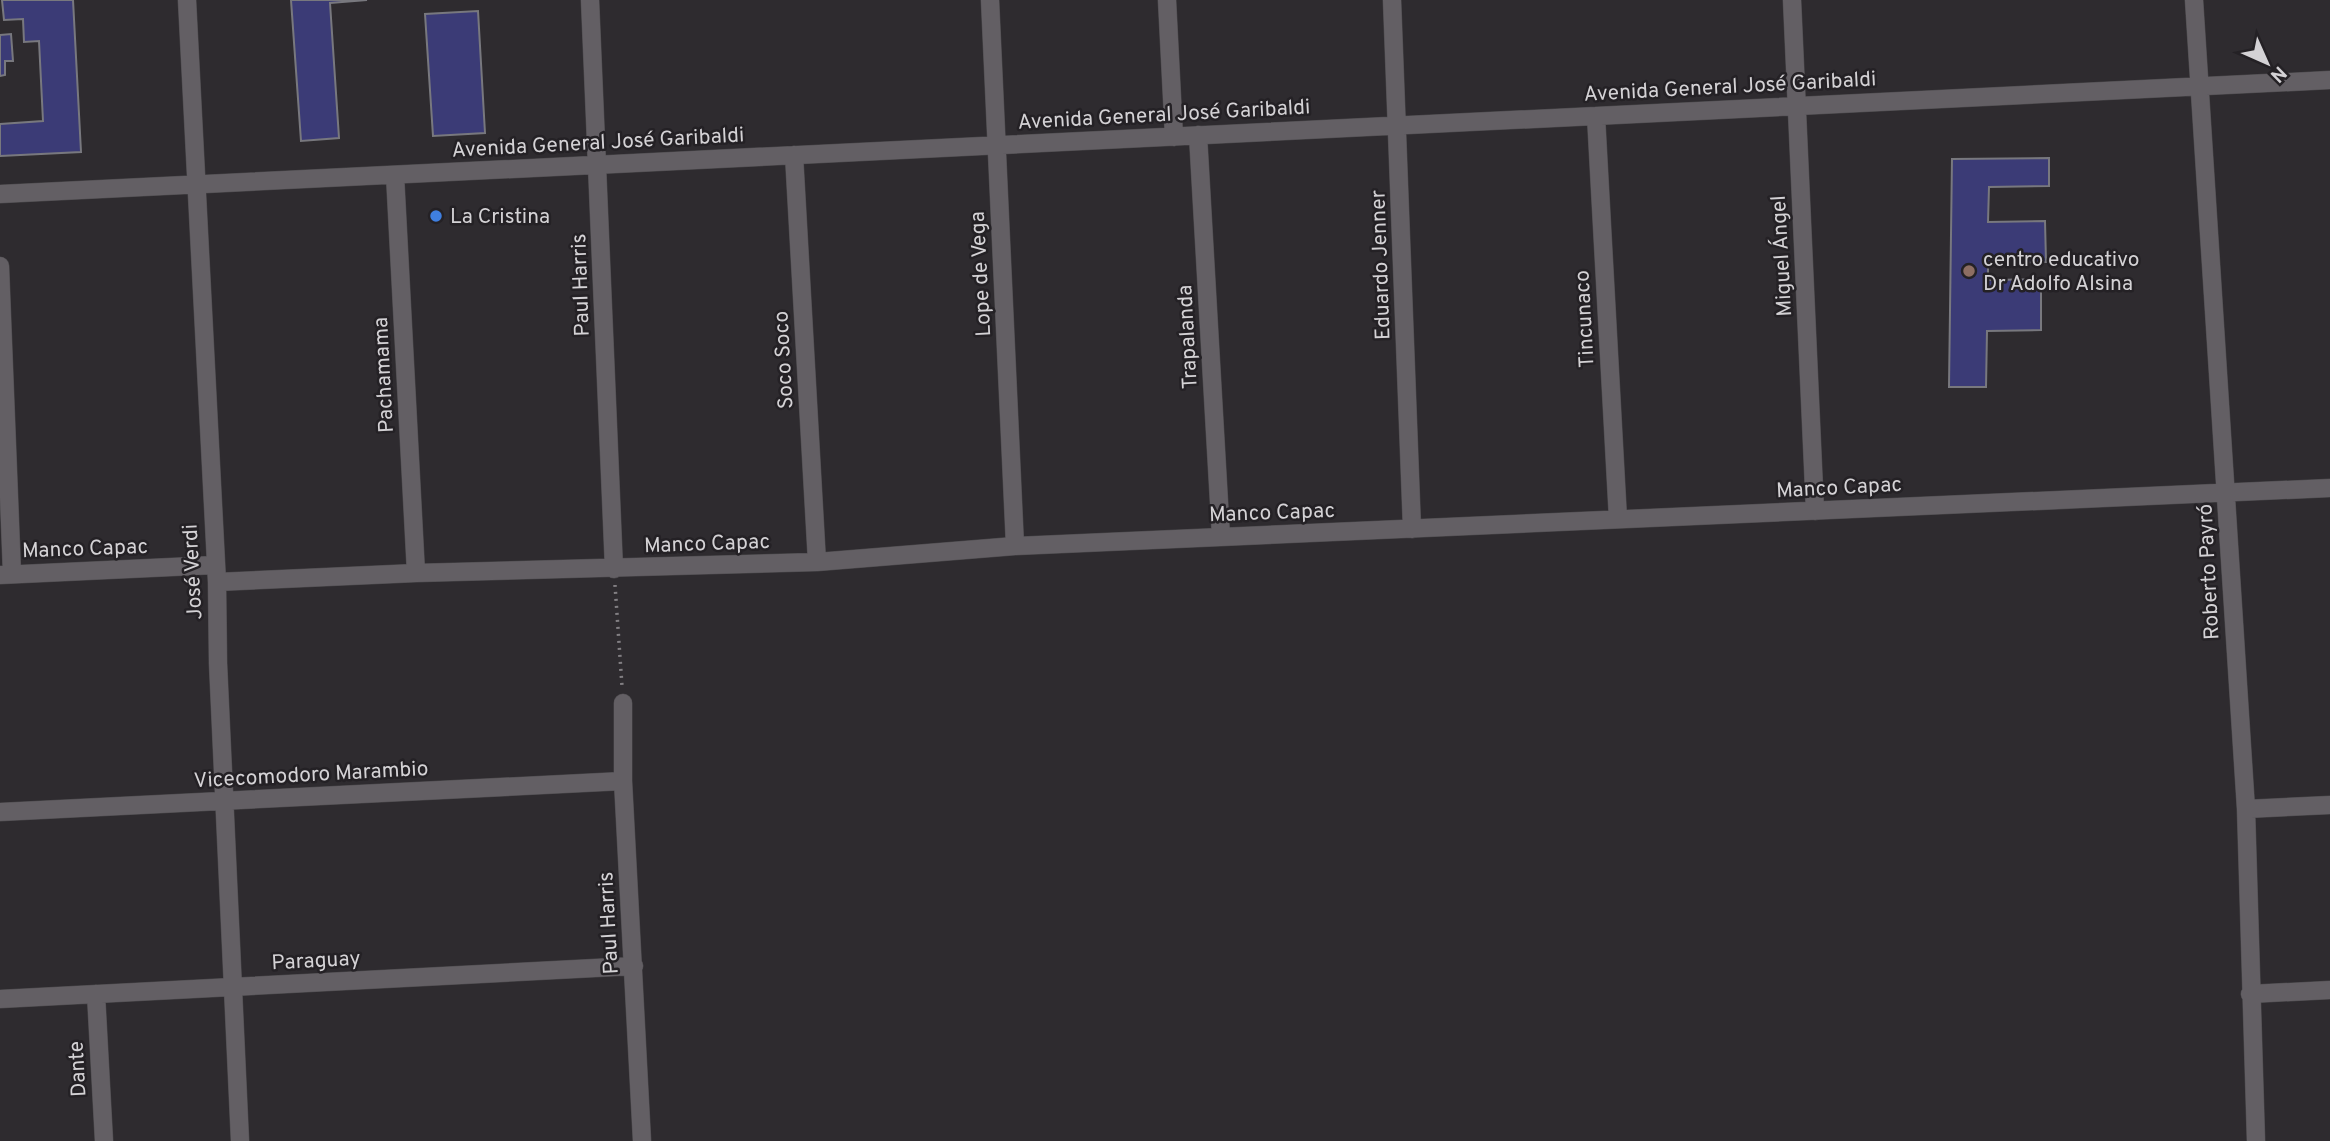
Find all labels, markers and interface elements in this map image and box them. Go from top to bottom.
north arrow [2232,28,2302,98]
text: N [2264,60,2291,87]
street label: Avenida General José Garibaldi [1583,66,1877,109]
street label: Avenida General José Garibaldi [1017,94,1311,137]
street label: Avenida General José Garibaldi [451,122,745,165]
street label: Eduardo Jenner [1365,190,1398,340]
street label: Miguel Ángel [1765,195,1799,317]
place label: La Cristina [450,204,550,231]
marker: La Cristina [428,208,444,224]
street label: Lope de Vega [965,211,998,337]
street label: Paul Harris [566,233,597,337]
place label: centro educativo Dr Adolfo Alsina [1983,247,2140,298]
marker: centro educativo Dr Adolfo Alsina [1961,263,1977,279]
street label: Tincunaco [1569,269,1602,368]
street label: Trapalanda [1172,284,1205,390]
street label: Soco Soco [768,310,801,410]
street label: Pachamama [368,316,401,434]
street label: Manco Capac [1775,472,1903,505]
street label: Manco Capac [1209,498,1335,529]
street label: Roberto Payró [2192,503,2227,641]
street label: José Verdi [178,523,209,621]
street label: Manco Capac [644,529,770,560]
street label: Manco Capac [22,534,148,565]
street label: Vicecomodoro Marambio [193,756,429,795]
street label: Paul Harris [593,871,626,975]
street label: Paraguay [271,946,361,977]
street label: Dante [64,1040,93,1097]

